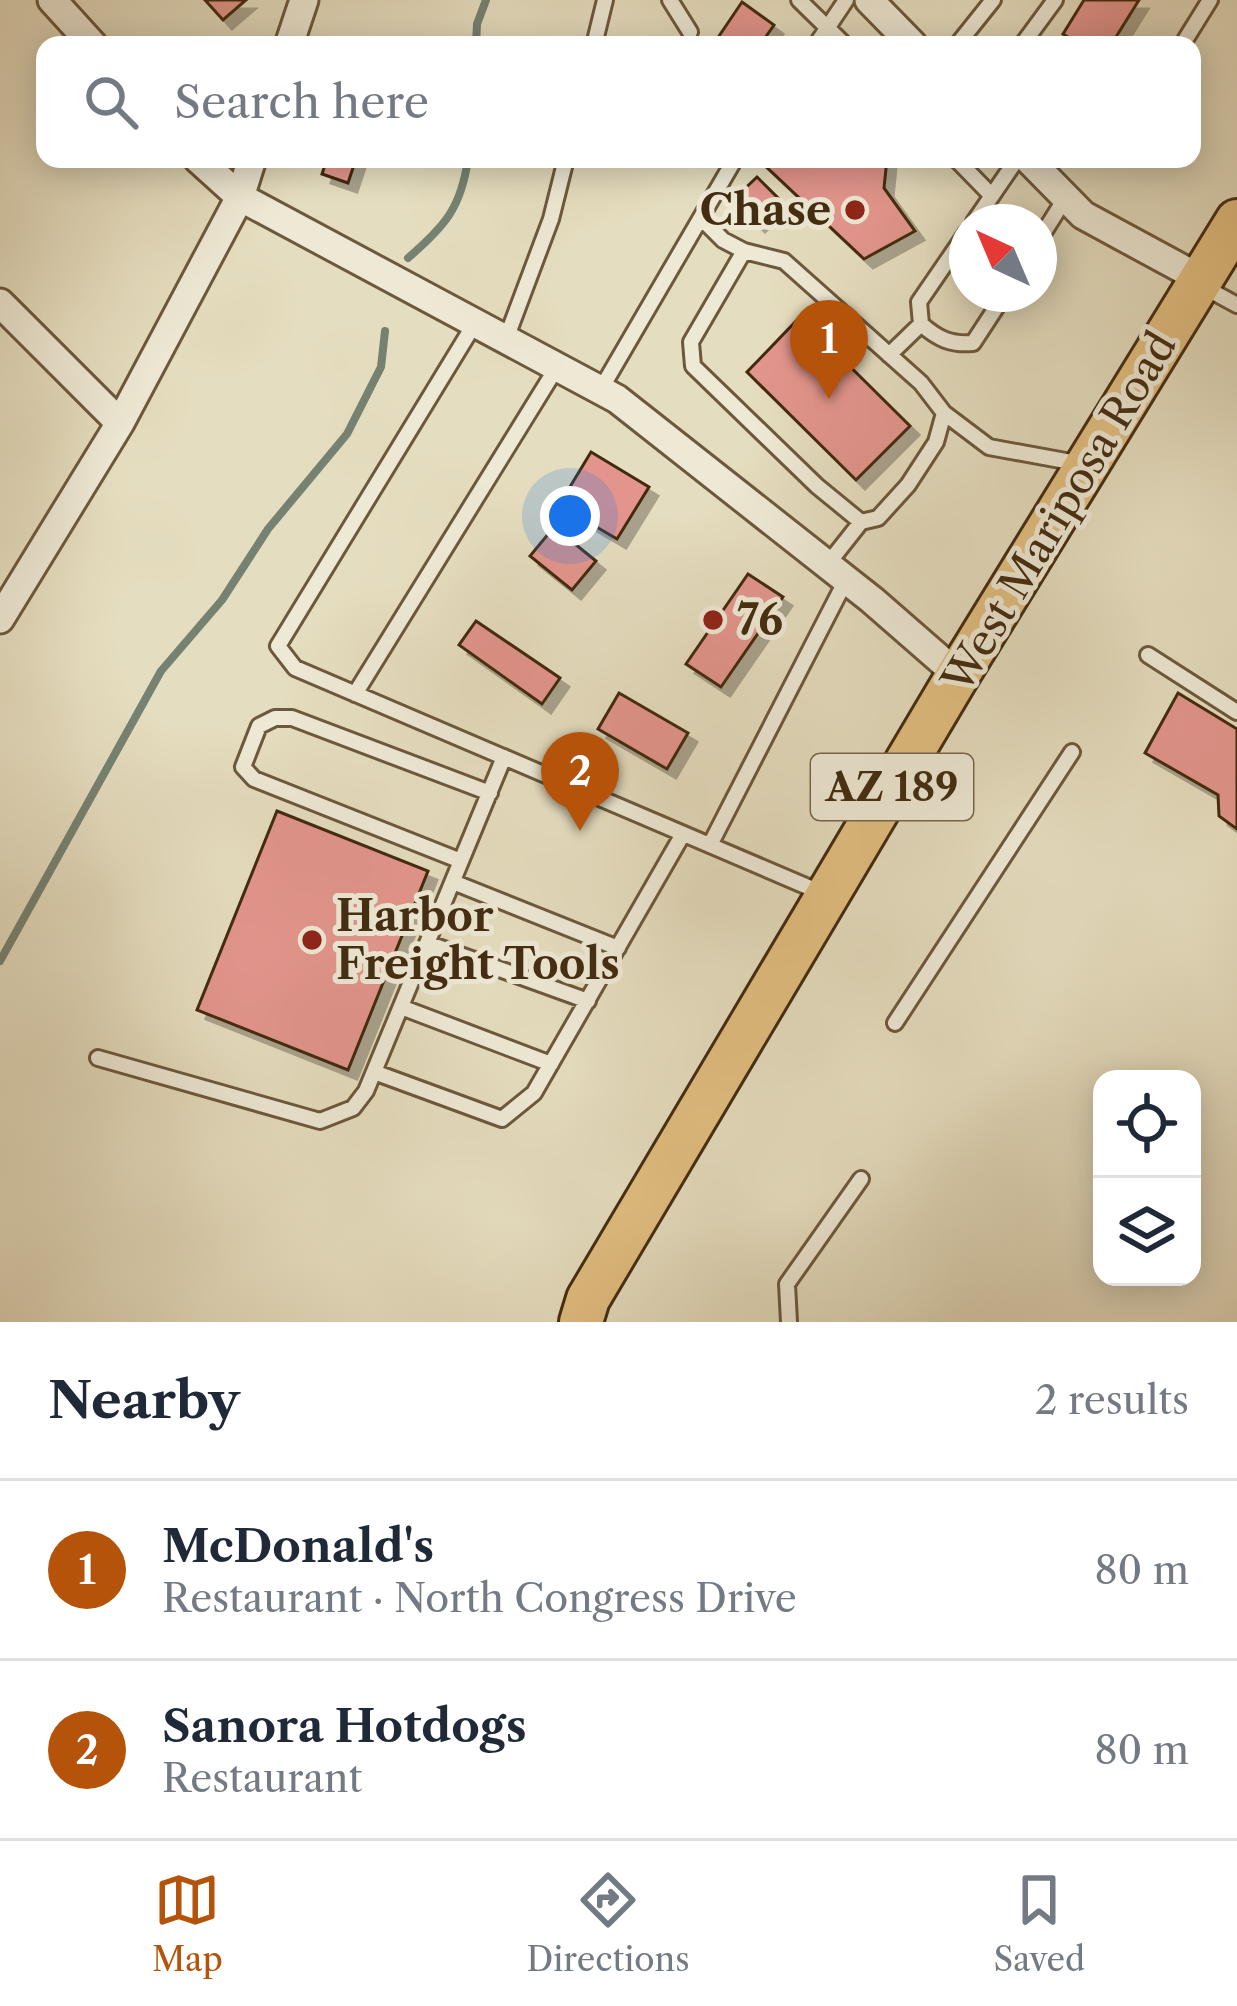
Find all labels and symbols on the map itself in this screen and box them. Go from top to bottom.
place label: Chase [700,184,831,236]
marker: Chase [842,197,868,223]
north arrow [949,204,1057,312]
pin: 1 [790,300,868,399]
street label: West Mariposa Road [930,322,1187,703]
your location [540,486,600,546]
place label: 76 [737,594,783,646]
marker: 76 [700,607,726,633]
pin: 2 [541,732,619,831]
road number: AZ 189 [811,754,973,820]
place label: Harbor Freight Tools [336,890,620,990]
marker: Harbor Freight Tools [299,927,325,953]

